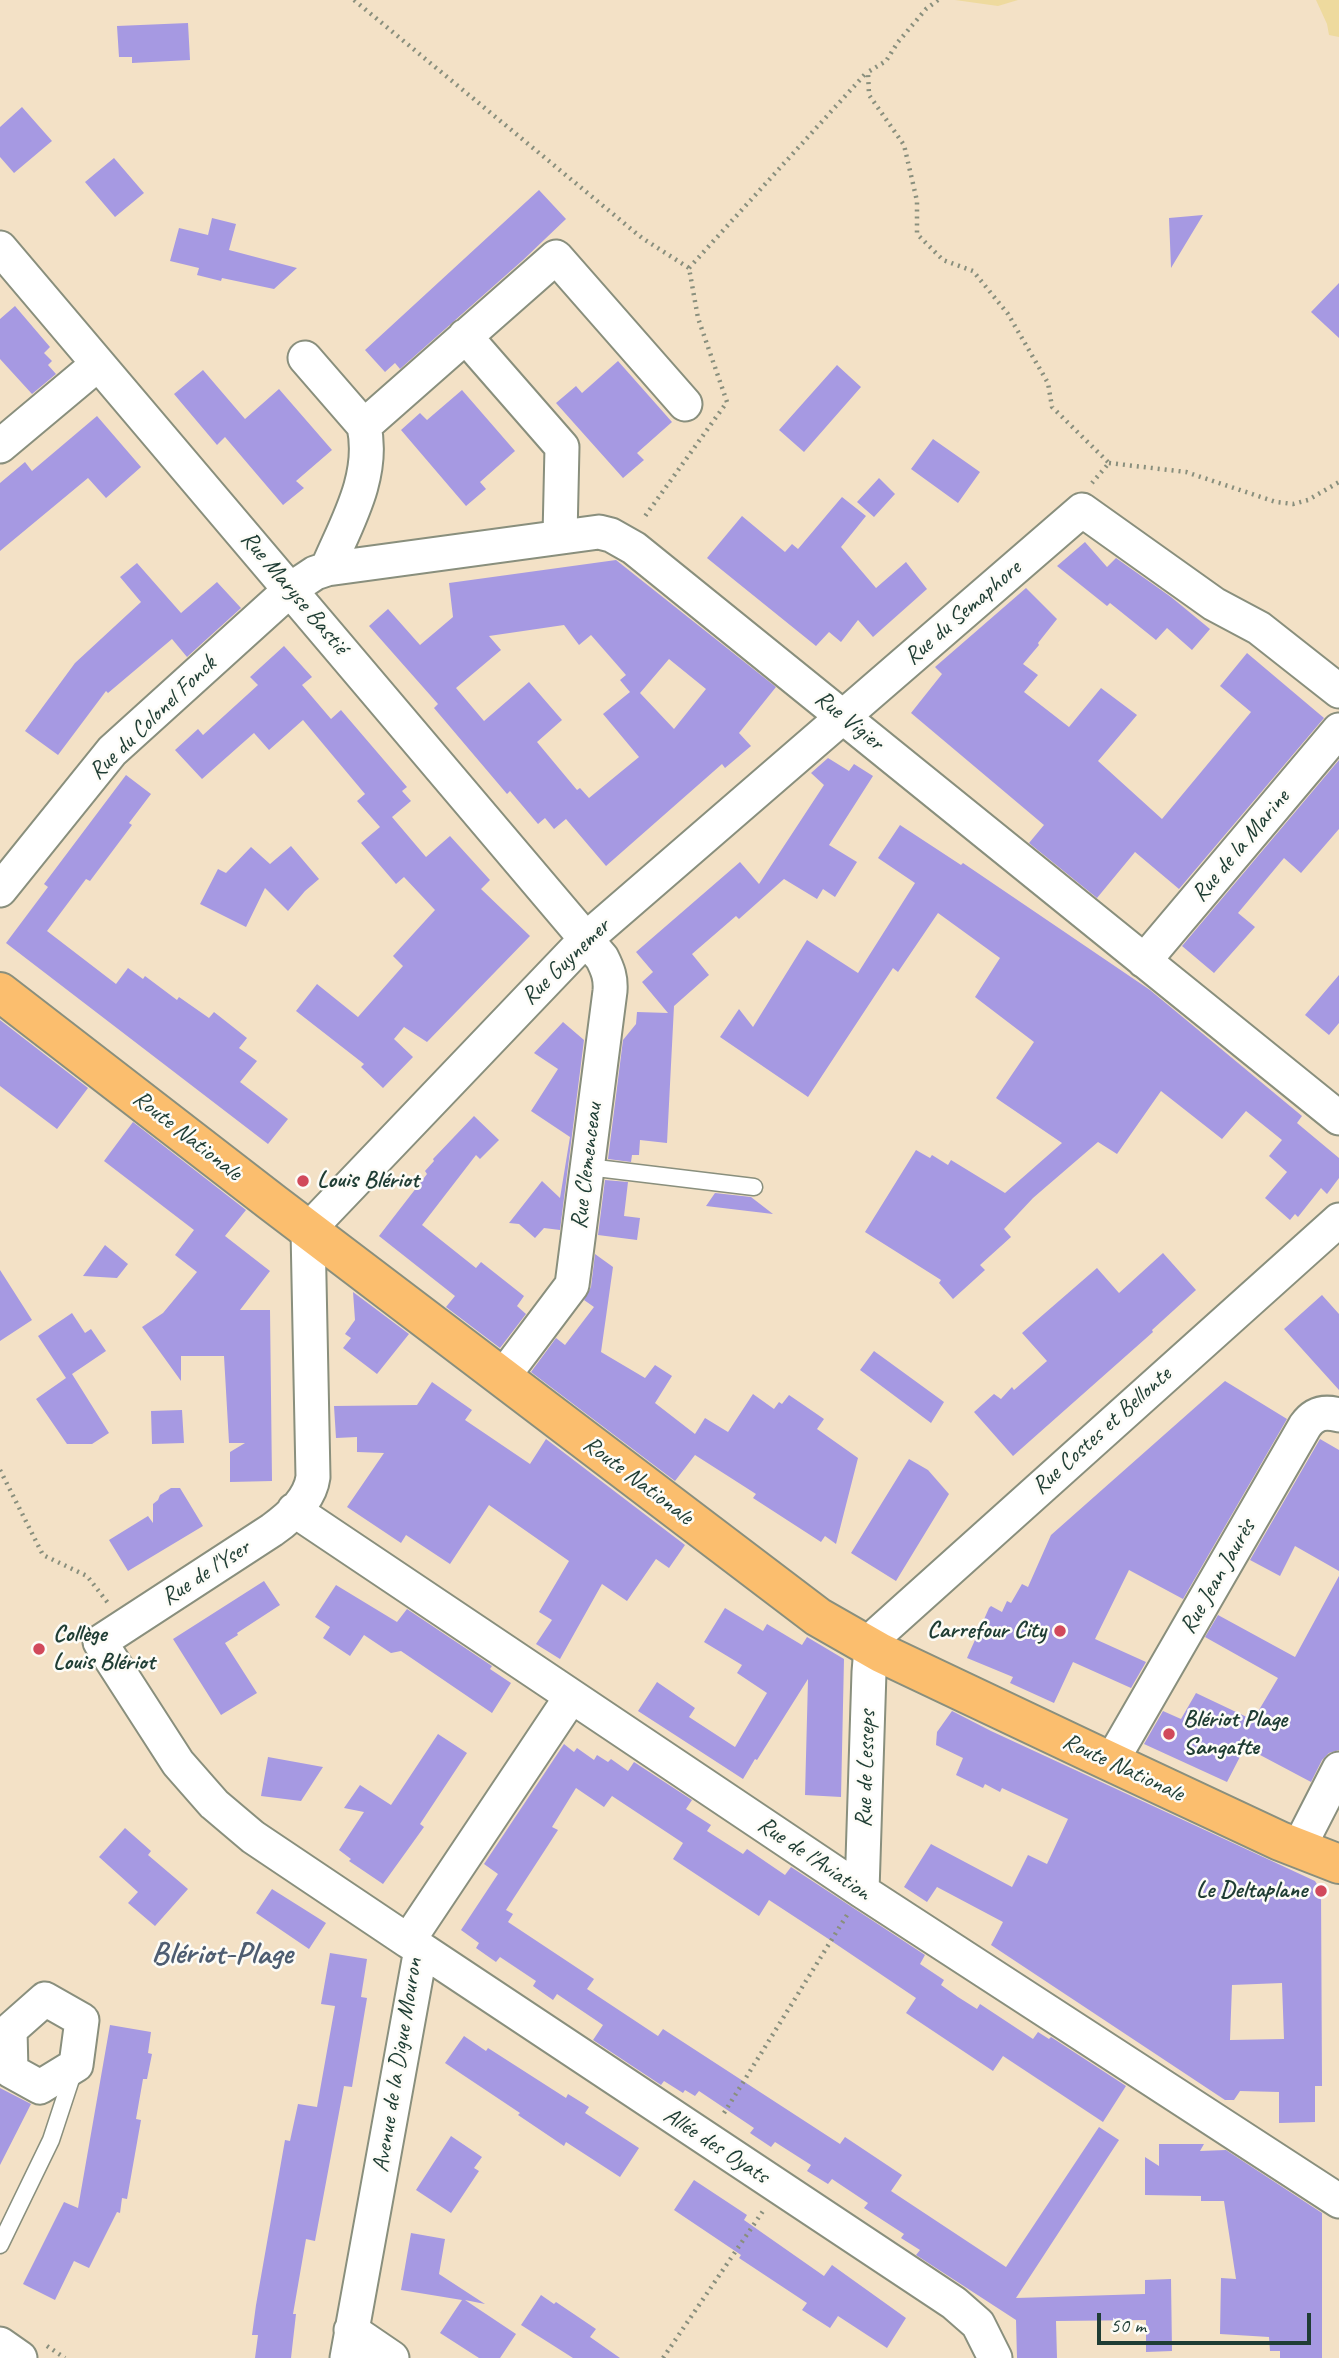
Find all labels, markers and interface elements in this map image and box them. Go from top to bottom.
street label: Rue Maryse Bastié [234,525,354,661]
street label: Rue du Semaphore [899,554,1027,672]
street label: Rue du Colonel Fonck [83,650,223,786]
street label: Rue Vigier [809,685,889,757]
street label: Rue de la Marine [1186,784,1296,908]
street label: Rue Guynemer [516,913,616,1011]
street label: Route Nationale [127,1084,247,1188]
street label: Rue Clemenceau [565,1101,609,1231]
place label: Louis Blériot [317,1167,419,1195]
marker: Louis Blériot [295,1173,311,1189]
street label: Rue Costes et Bellonte [1026,1361,1178,1501]
street label: Route Nationale [577,1430,699,1532]
street label: Rue Jean Jaurès [1174,1515,1262,1639]
street label: Rue de l'Yser [156,1534,256,1612]
place label: Carrefour City [927,1617,1046,1645]
place label: Collège Louis Blériot [53,1621,155,1677]
marker: Carrefour City [1052,1623,1068,1639]
marker: Collège Louis Blériot [31,1641,47,1657]
place label: Blériot Plage Sangatte [1183,1706,1287,1762]
street label: Rue de Lesseps [850,1710,882,1828]
marker: Blériot Plage Sangatte [1161,1726,1177,1742]
street label: Route Nationale [1058,1727,1188,1809]
street label: Rue de l'Aviation [752,1811,876,1907]
place label: Le Deltaplane [1196,1877,1307,1905]
marker: Le Deltaplane [1313,1883,1329,1899]
district label: Blériot-Plage [151,1936,293,1974]
street label: Avenue de la Digue Mouron [367,1956,429,2174]
street label: Allée des Oyats [658,2101,774,2191]
scale bar [1101,2298,1314,2342]
text: 50 m [1110,2312,1146,2338]

